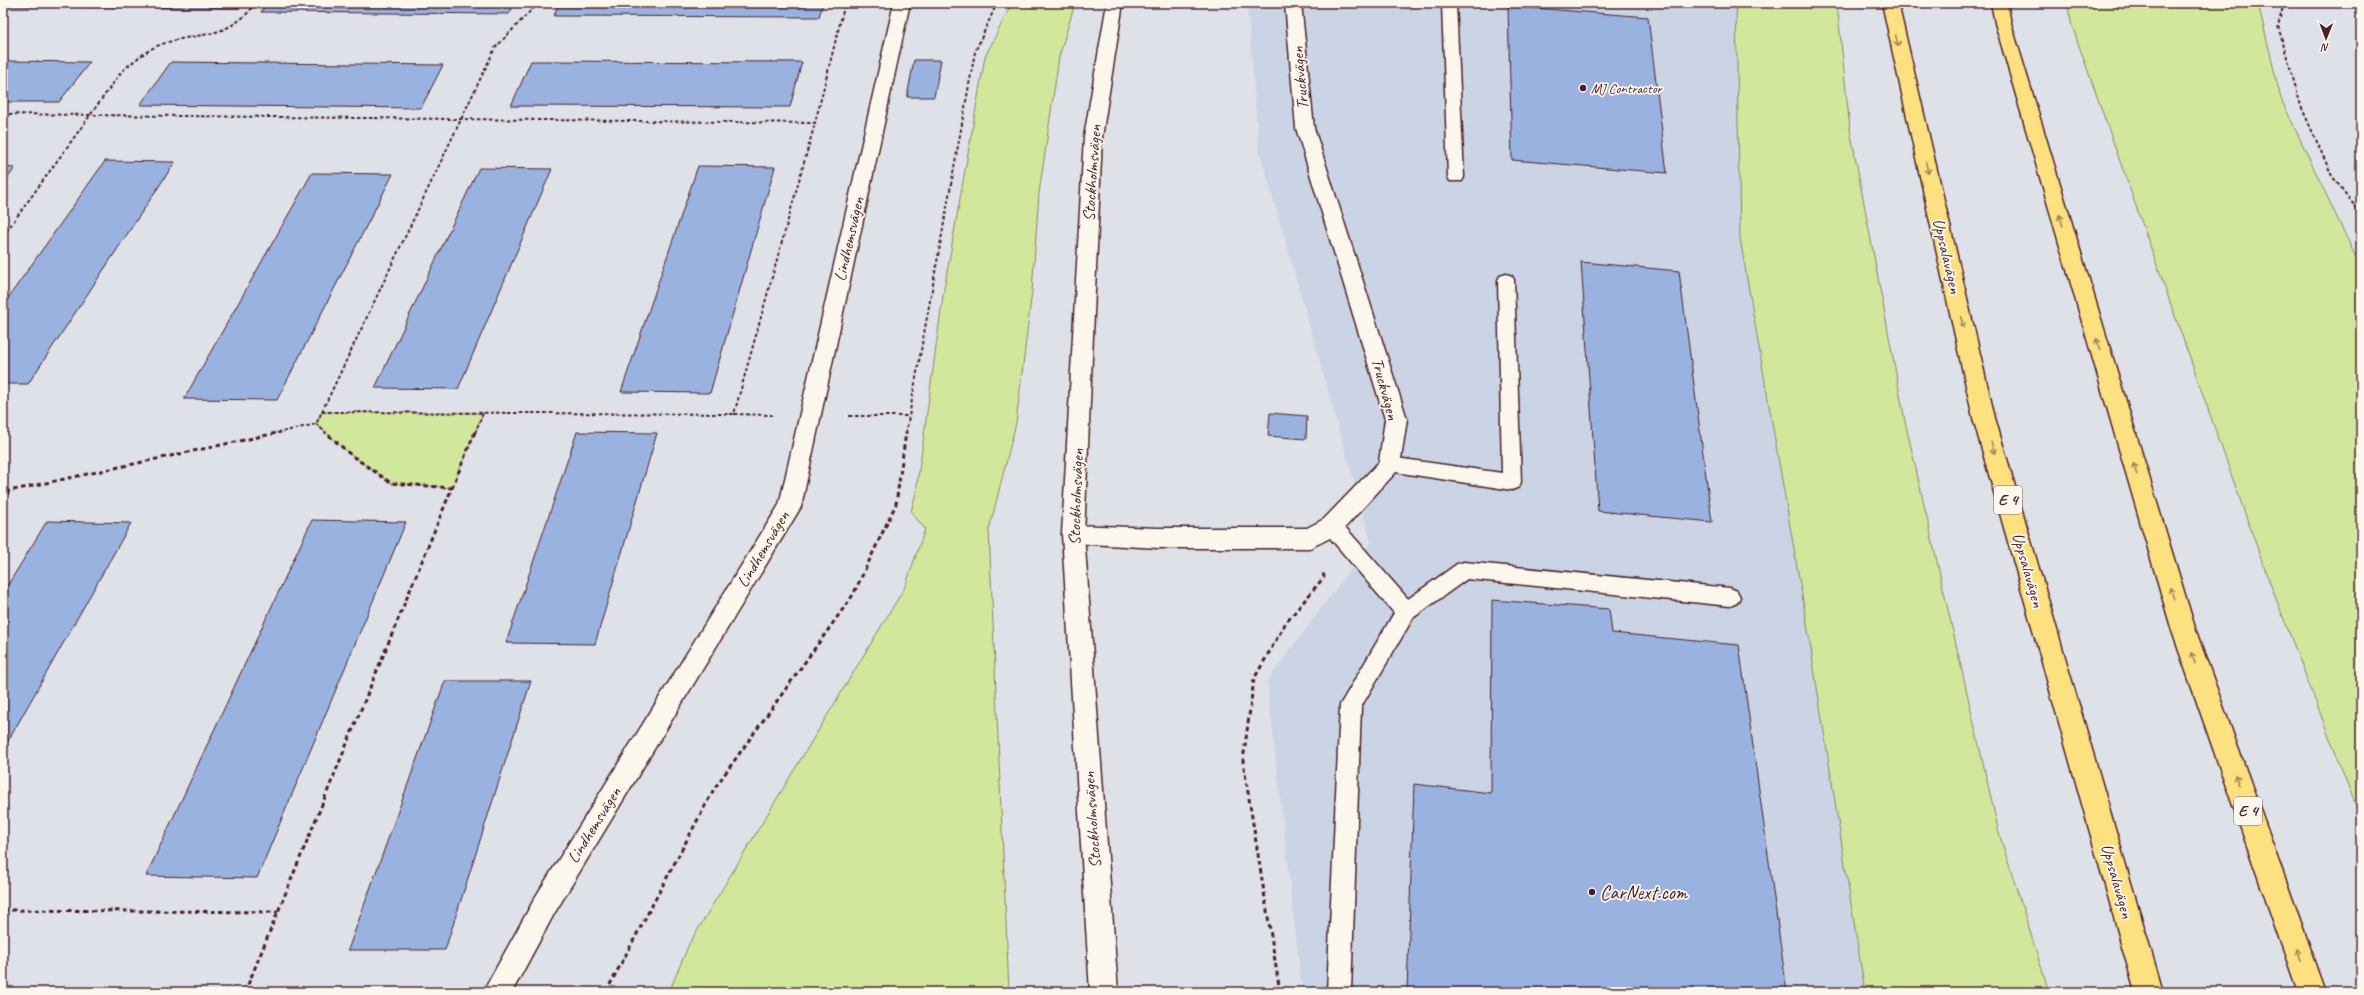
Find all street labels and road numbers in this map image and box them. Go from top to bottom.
street label: Truckvägen [1287,45,1313,110]
street label: Stockholmsvägen [1078,124,1106,222]
street label: Lindhemsvägen [829,195,869,283]
street label: Uppsalavägen [1928,216,1966,296]
street label: Truckvägen [1367,356,1403,423]
street label: Stockholmsvägen [1064,448,1088,546]
road number: E 4 [1994,486,2022,514]
street label: Lindhemsvägen [732,507,794,591]
street label: Uppsalavägen [2007,530,2049,610]
street label: Stockholmsvägen [1078,771,1106,869]
street label: Lindhemsvägen [562,783,626,867]
road number: E 4 [2234,797,2262,825]
street label: Uppsalavägen [2096,841,2138,921]

